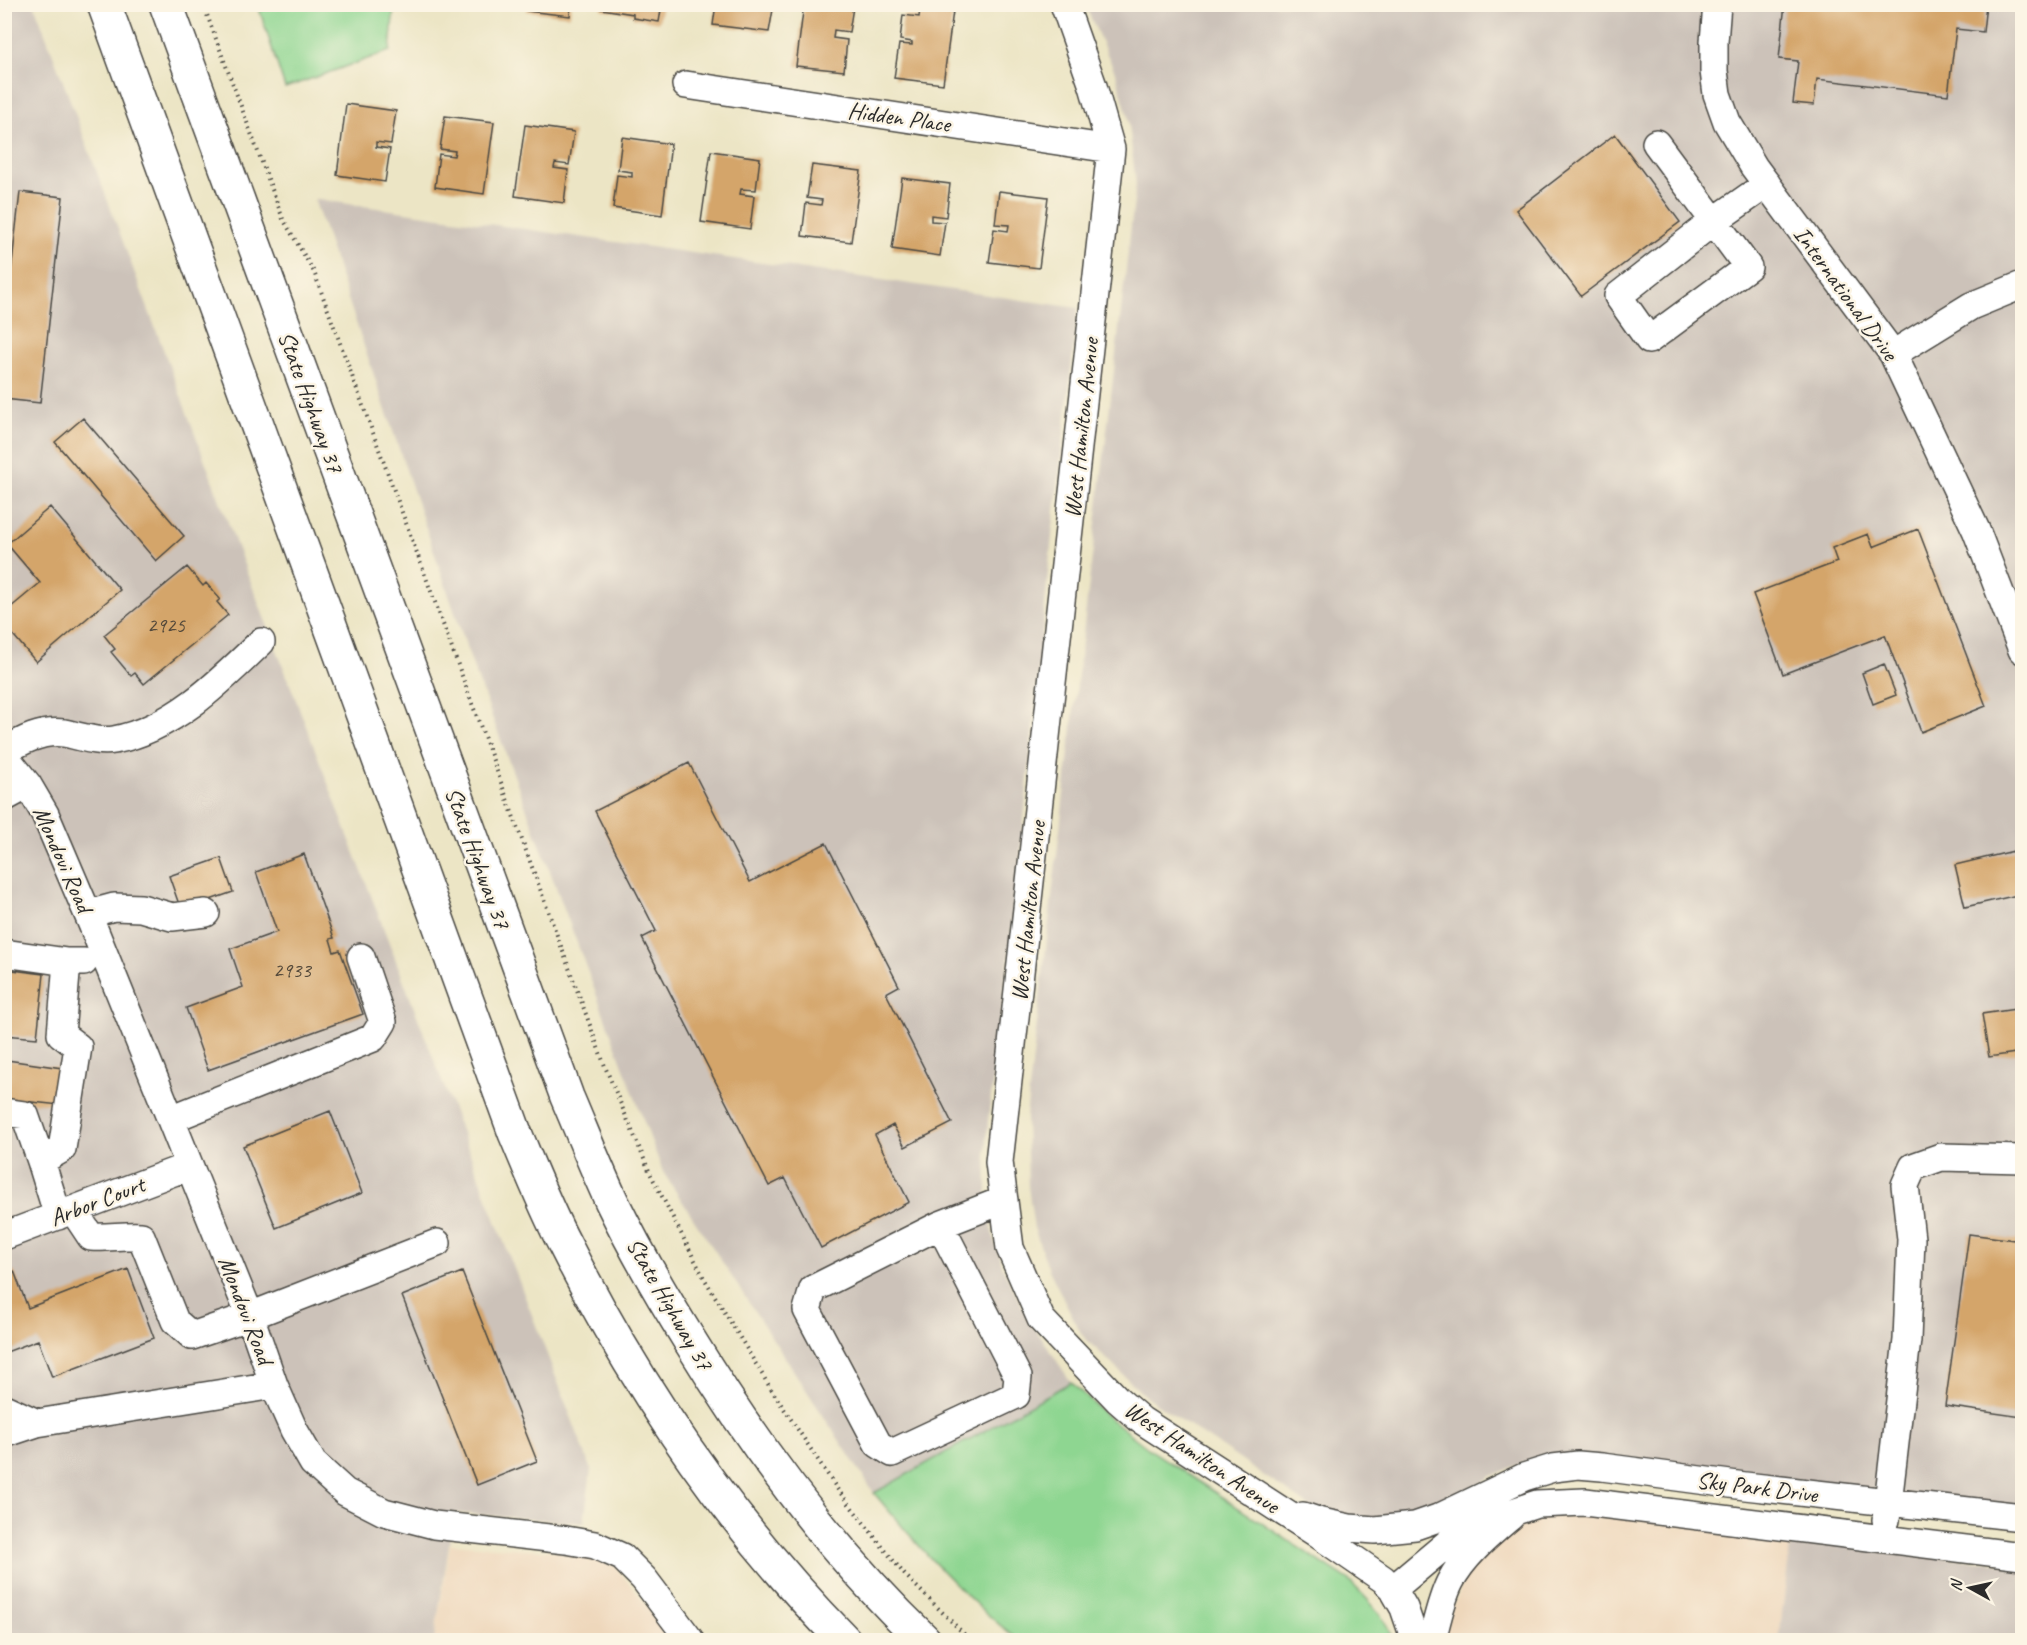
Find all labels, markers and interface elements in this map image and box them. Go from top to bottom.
street label: Hidden Place [846,95,954,139]
street label: International Drive [1787,220,1906,368]
street label: State Highway 37 [272,327,351,478]
street label: West Hamilton Avenue [1057,334,1106,519]
house number: 2925 [147,612,186,638]
street label: State Highway 37 [439,783,518,934]
street label: Mondovi Road [26,801,101,920]
street label: West Hamilton Avenue [1004,817,1053,1002]
house number: 2933 [273,957,312,983]
street label: Arbor Court [45,1169,151,1233]
street label: State Highway 37 [620,1232,721,1377]
street label: Mondovi Road [212,1252,282,1371]
street label: West Hamilton Avenue [1119,1394,1287,1521]
street label: Sky Park Drive [1695,1465,1821,1510]
north arrow [1940,1558,2000,1618]
text: N [1946,1577,1967,1592]

